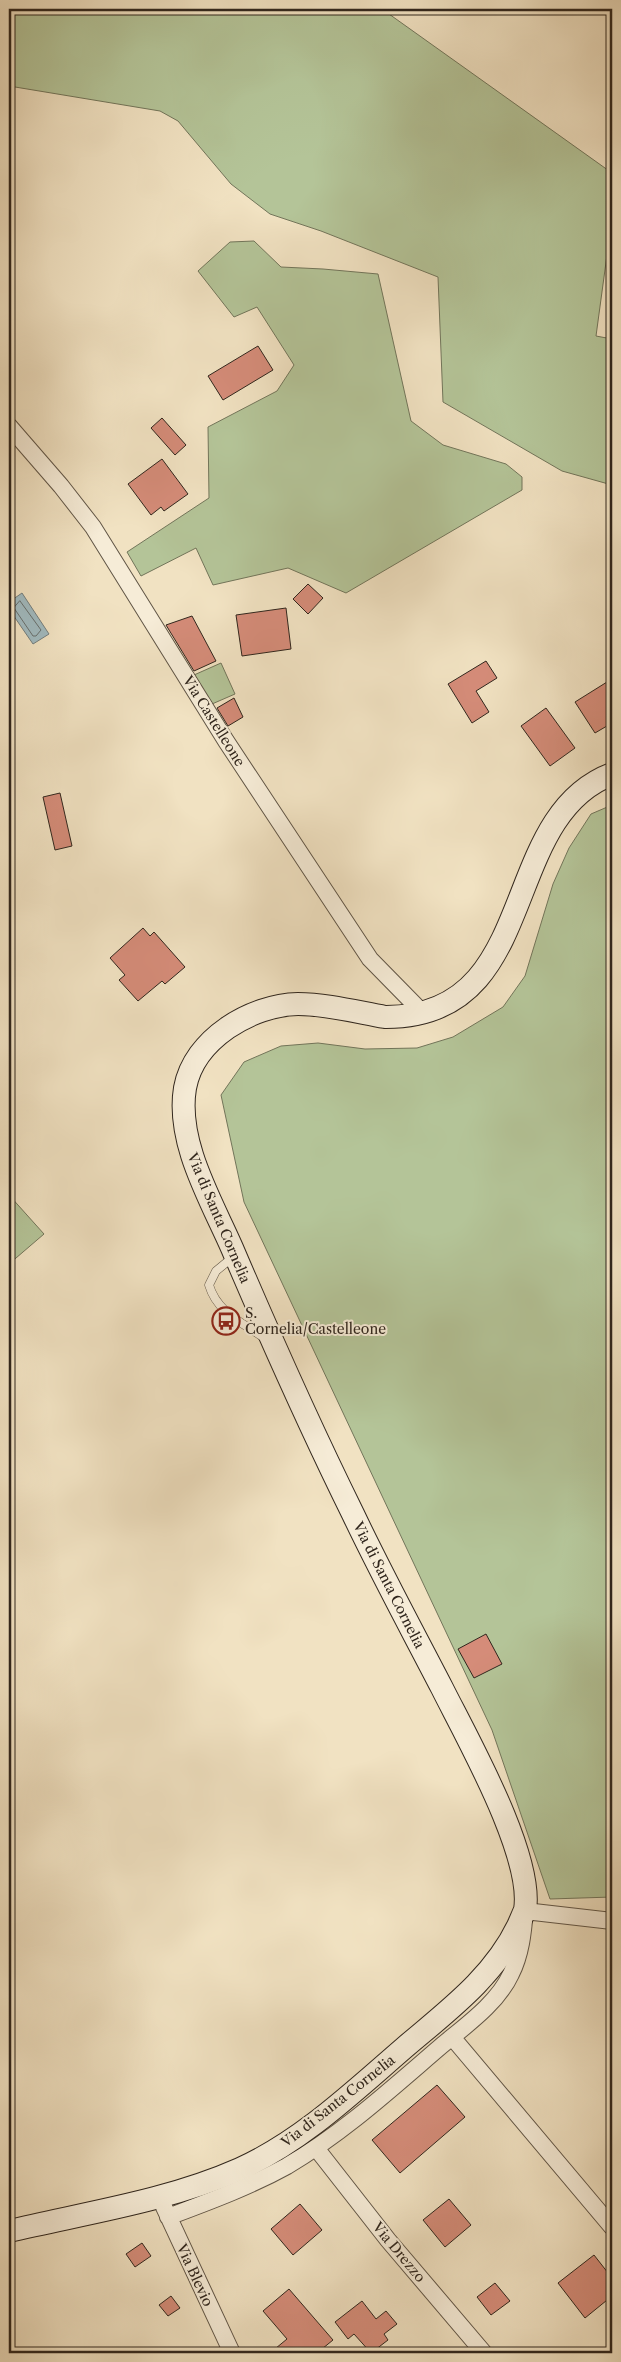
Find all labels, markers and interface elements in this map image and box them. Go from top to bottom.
street label: Via Castelleone [178,671,249,770]
street label: Via di Santa Cornelia [183,1149,255,1286]
place label: S. Cornelia/Castelleone [245,1304,386,1338]
bus stop icon: S. Cornelia/Castelleone [211,1306,241,1336]
street label: Via di Santa Cornelia [349,1518,429,1652]
street label: Via di Santa Cornelia [277,2050,399,2152]
street label: Via Drezzo [368,2217,429,2286]
street label: Via Blevio [172,2240,217,2309]

